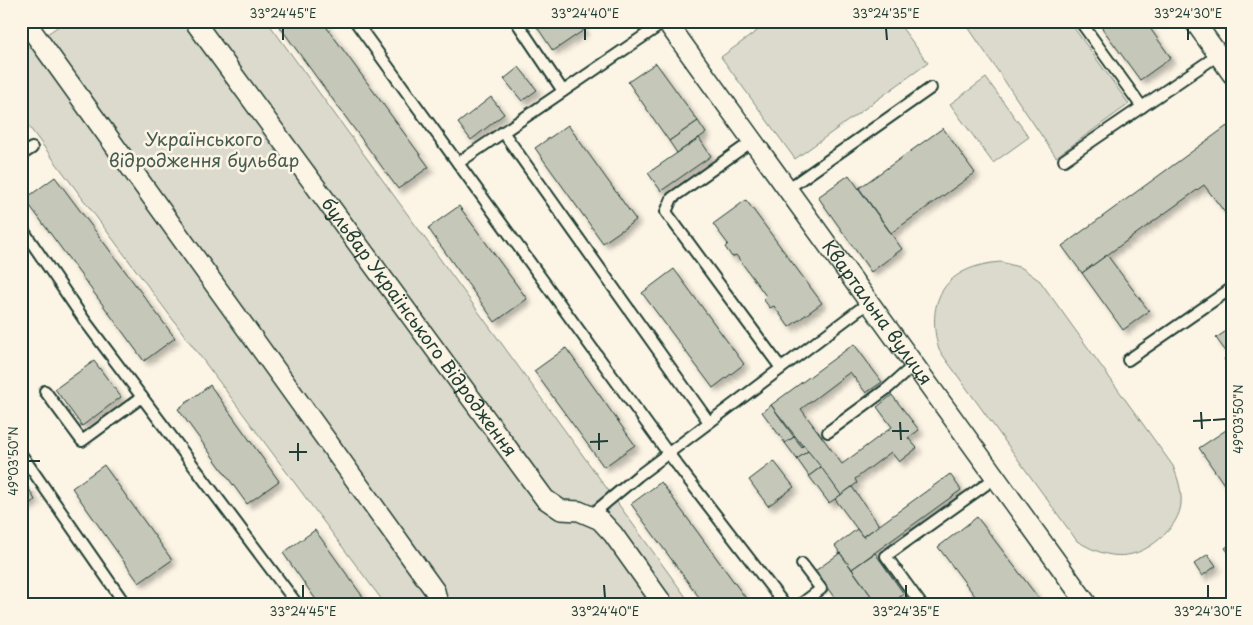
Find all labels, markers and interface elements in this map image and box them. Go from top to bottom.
text: 33°24'45"E [249,4,317,22]
text: 33°24'40"E [551,4,619,22]
text: 33°24'35"E [852,4,920,22]
text: 33°24'30"E [1154,4,1222,22]
park label: Українського відродження бульвар [109,125,299,173]
street label: бульвар Українського Відродження [316,191,524,462]
street label: Квартальна вулиця [816,234,940,390]
text: 49°03'50"N [1229,384,1247,454]
text: 49°03'50"N [4,426,22,496]
text: 33°24'45"E [269,602,337,620]
text: 33°24'40"E [571,602,639,620]
text: 33°24'35"E [872,602,940,620]
text: 33°24'30"E [1174,602,1242,620]

